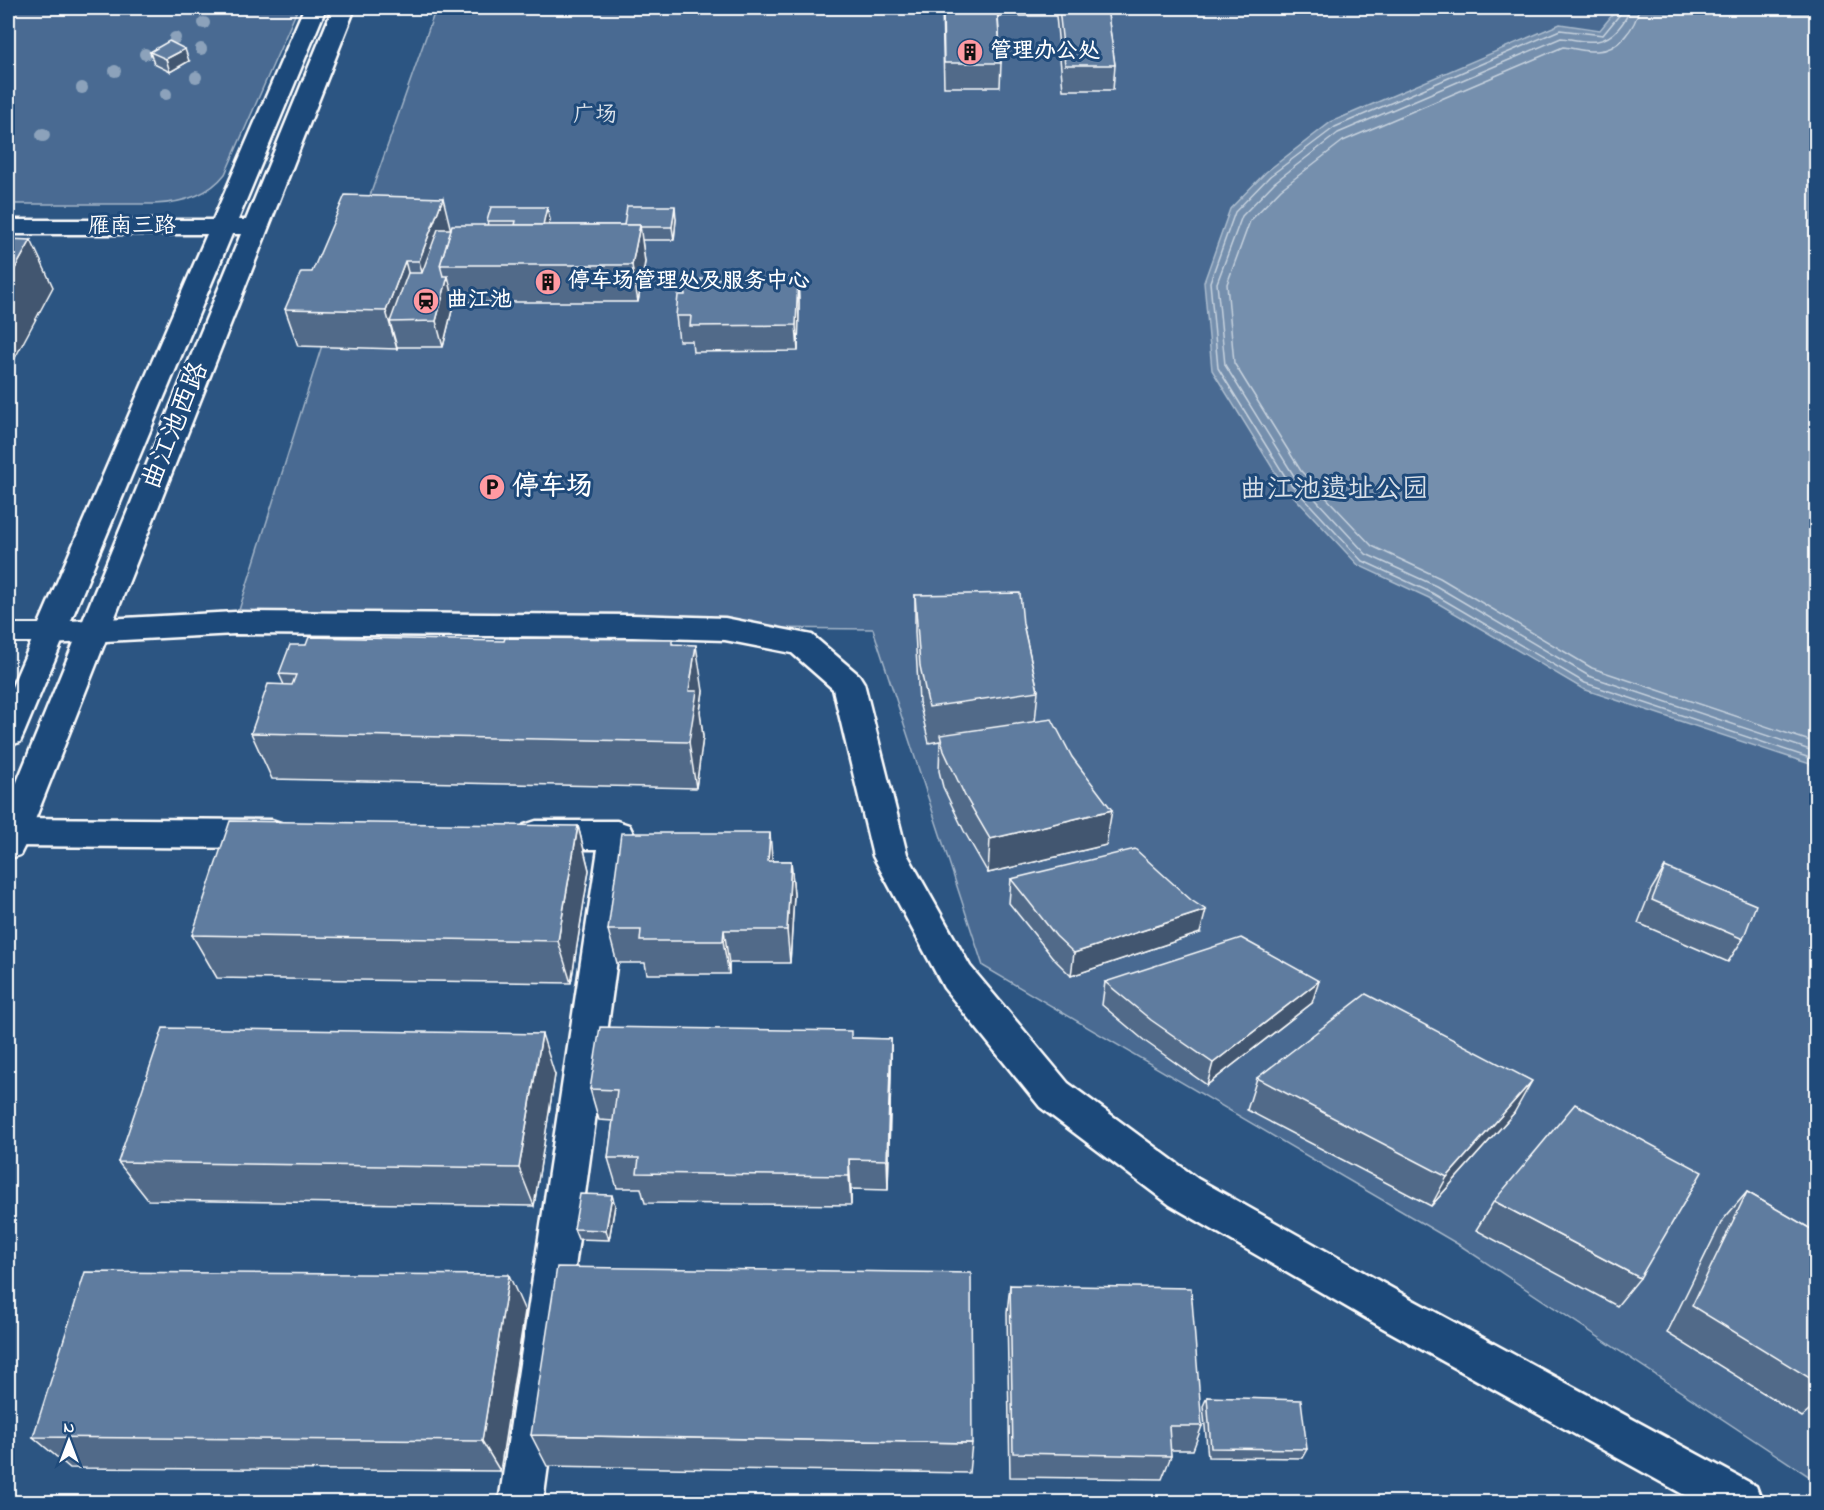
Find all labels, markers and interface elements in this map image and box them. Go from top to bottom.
place label: 管理办公处 [990,36,1100,68]
building icon: 管理办公处 [955,37,985,67]
park label: 广场 [573,100,617,132]
street label: 雁南三路 [88,211,176,243]
place label: 停车场管理处及服务中心 [568,266,810,298]
building icon: 停车场管理处及服务中心 [533,267,563,297]
place label: 曲江池 [446,285,512,317]
station icon: 曲江池 [411,286,441,316]
street label: 曲江池西路 [133,356,219,496]
place label: 停车场 [512,468,593,507]
park label: 曲江池遗址公园 [1240,471,1429,510]
parking icon: 停车场 [477,472,507,502]
north arrow [39,1411,99,1471]
text: N [64,1416,75,1440]

